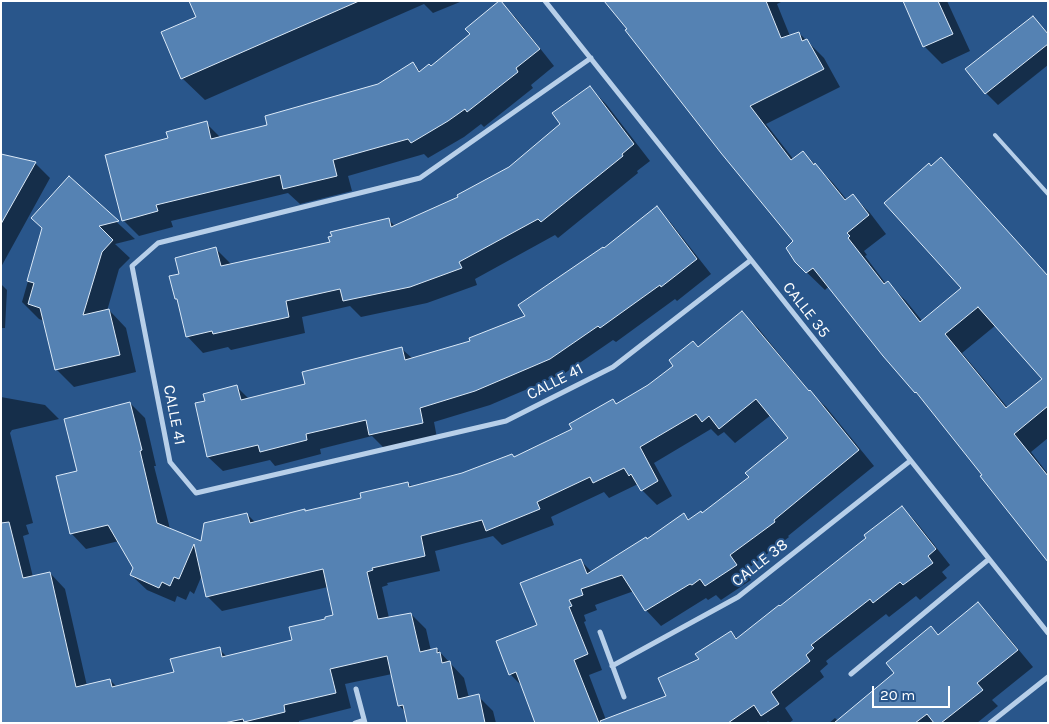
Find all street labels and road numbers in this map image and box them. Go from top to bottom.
street label: CALLE 35 [778,278,834,342]
street label: CALLE 41 [523,360,587,404]
street label: CALLE 41 [159,383,189,447]
street label: CALLE 38 [728,535,792,591]

